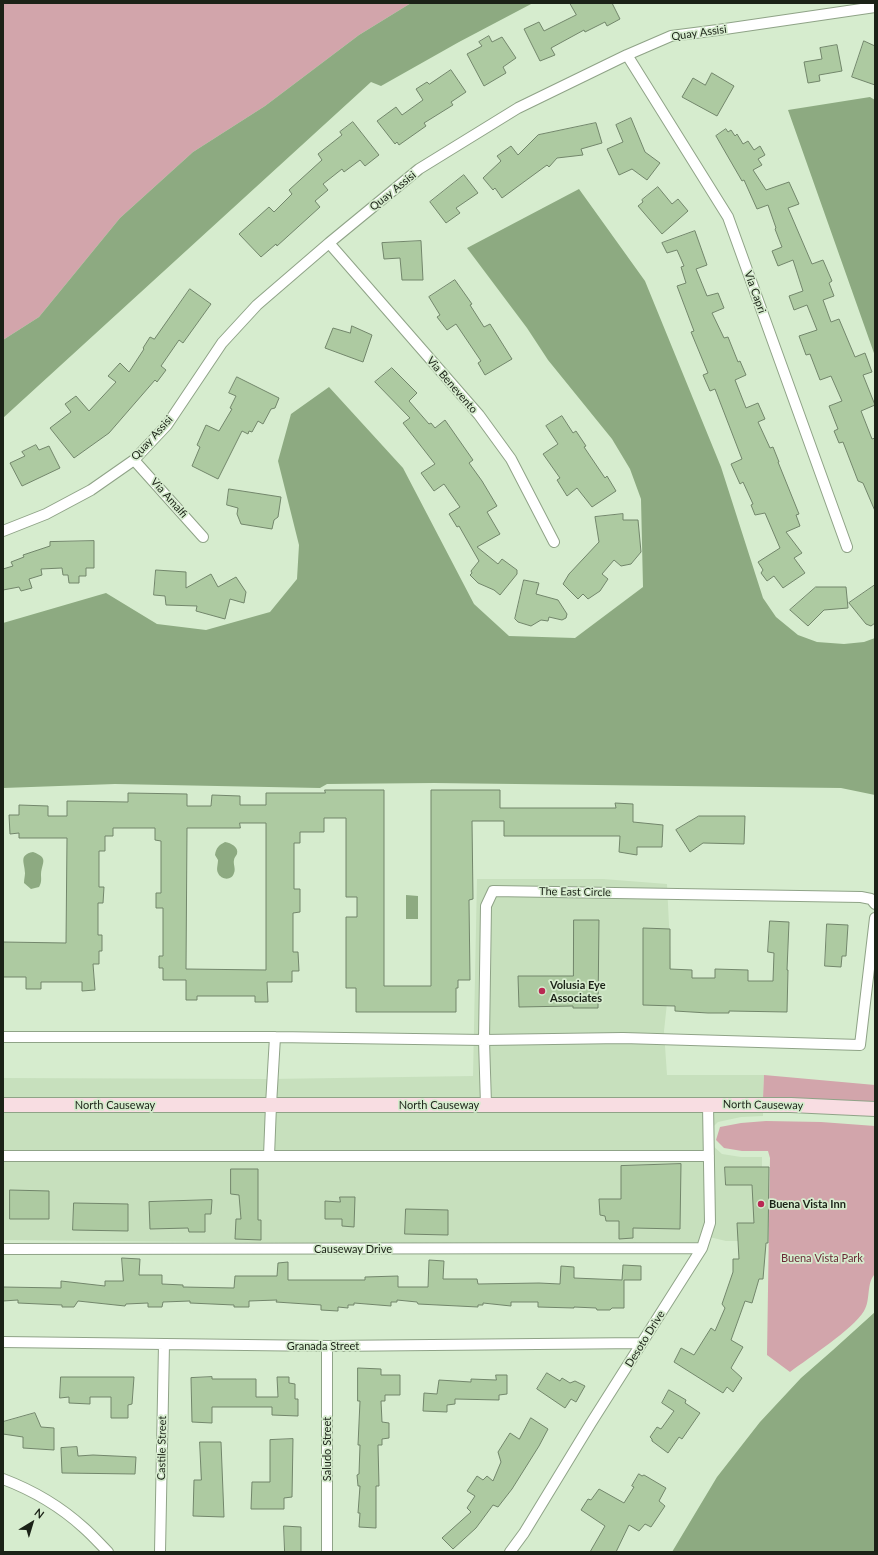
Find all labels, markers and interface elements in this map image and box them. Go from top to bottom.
street label: Quay Assisi [671,23,727,43]
street label: Quay Assisi [367,168,419,214]
street label: Via Capri [741,269,769,315]
street label: Via Benevento [424,354,480,416]
street label: Quay Assisi [128,413,176,463]
street label: Via Amalfi [148,475,190,521]
street label: The East Circle [539,885,611,899]
place label: Volusia Eye Associates [550,978,606,1004]
marker: Volusia Eye Associates [537,986,547,996]
street label: North Causeway [75,1098,155,1112]
street label: North Causeway [399,1098,479,1112]
street label: North Causeway [723,1098,803,1112]
place label: Buena Vista Inn [769,1197,846,1211]
marker: Buena Vista Inn [756,1199,766,1209]
street label: Causeway Drive [314,1242,392,1256]
park label: Buena Vista Park [781,1251,863,1265]
street label: Desoto Drive [622,1308,668,1370]
street label: Granada Street [287,1339,359,1353]
street label: Castile Street [155,1416,169,1480]
street label: Saludo Street [320,1417,334,1481]
north arrow [12,1503,52,1543]
text: N [32,1505,47,1521]

